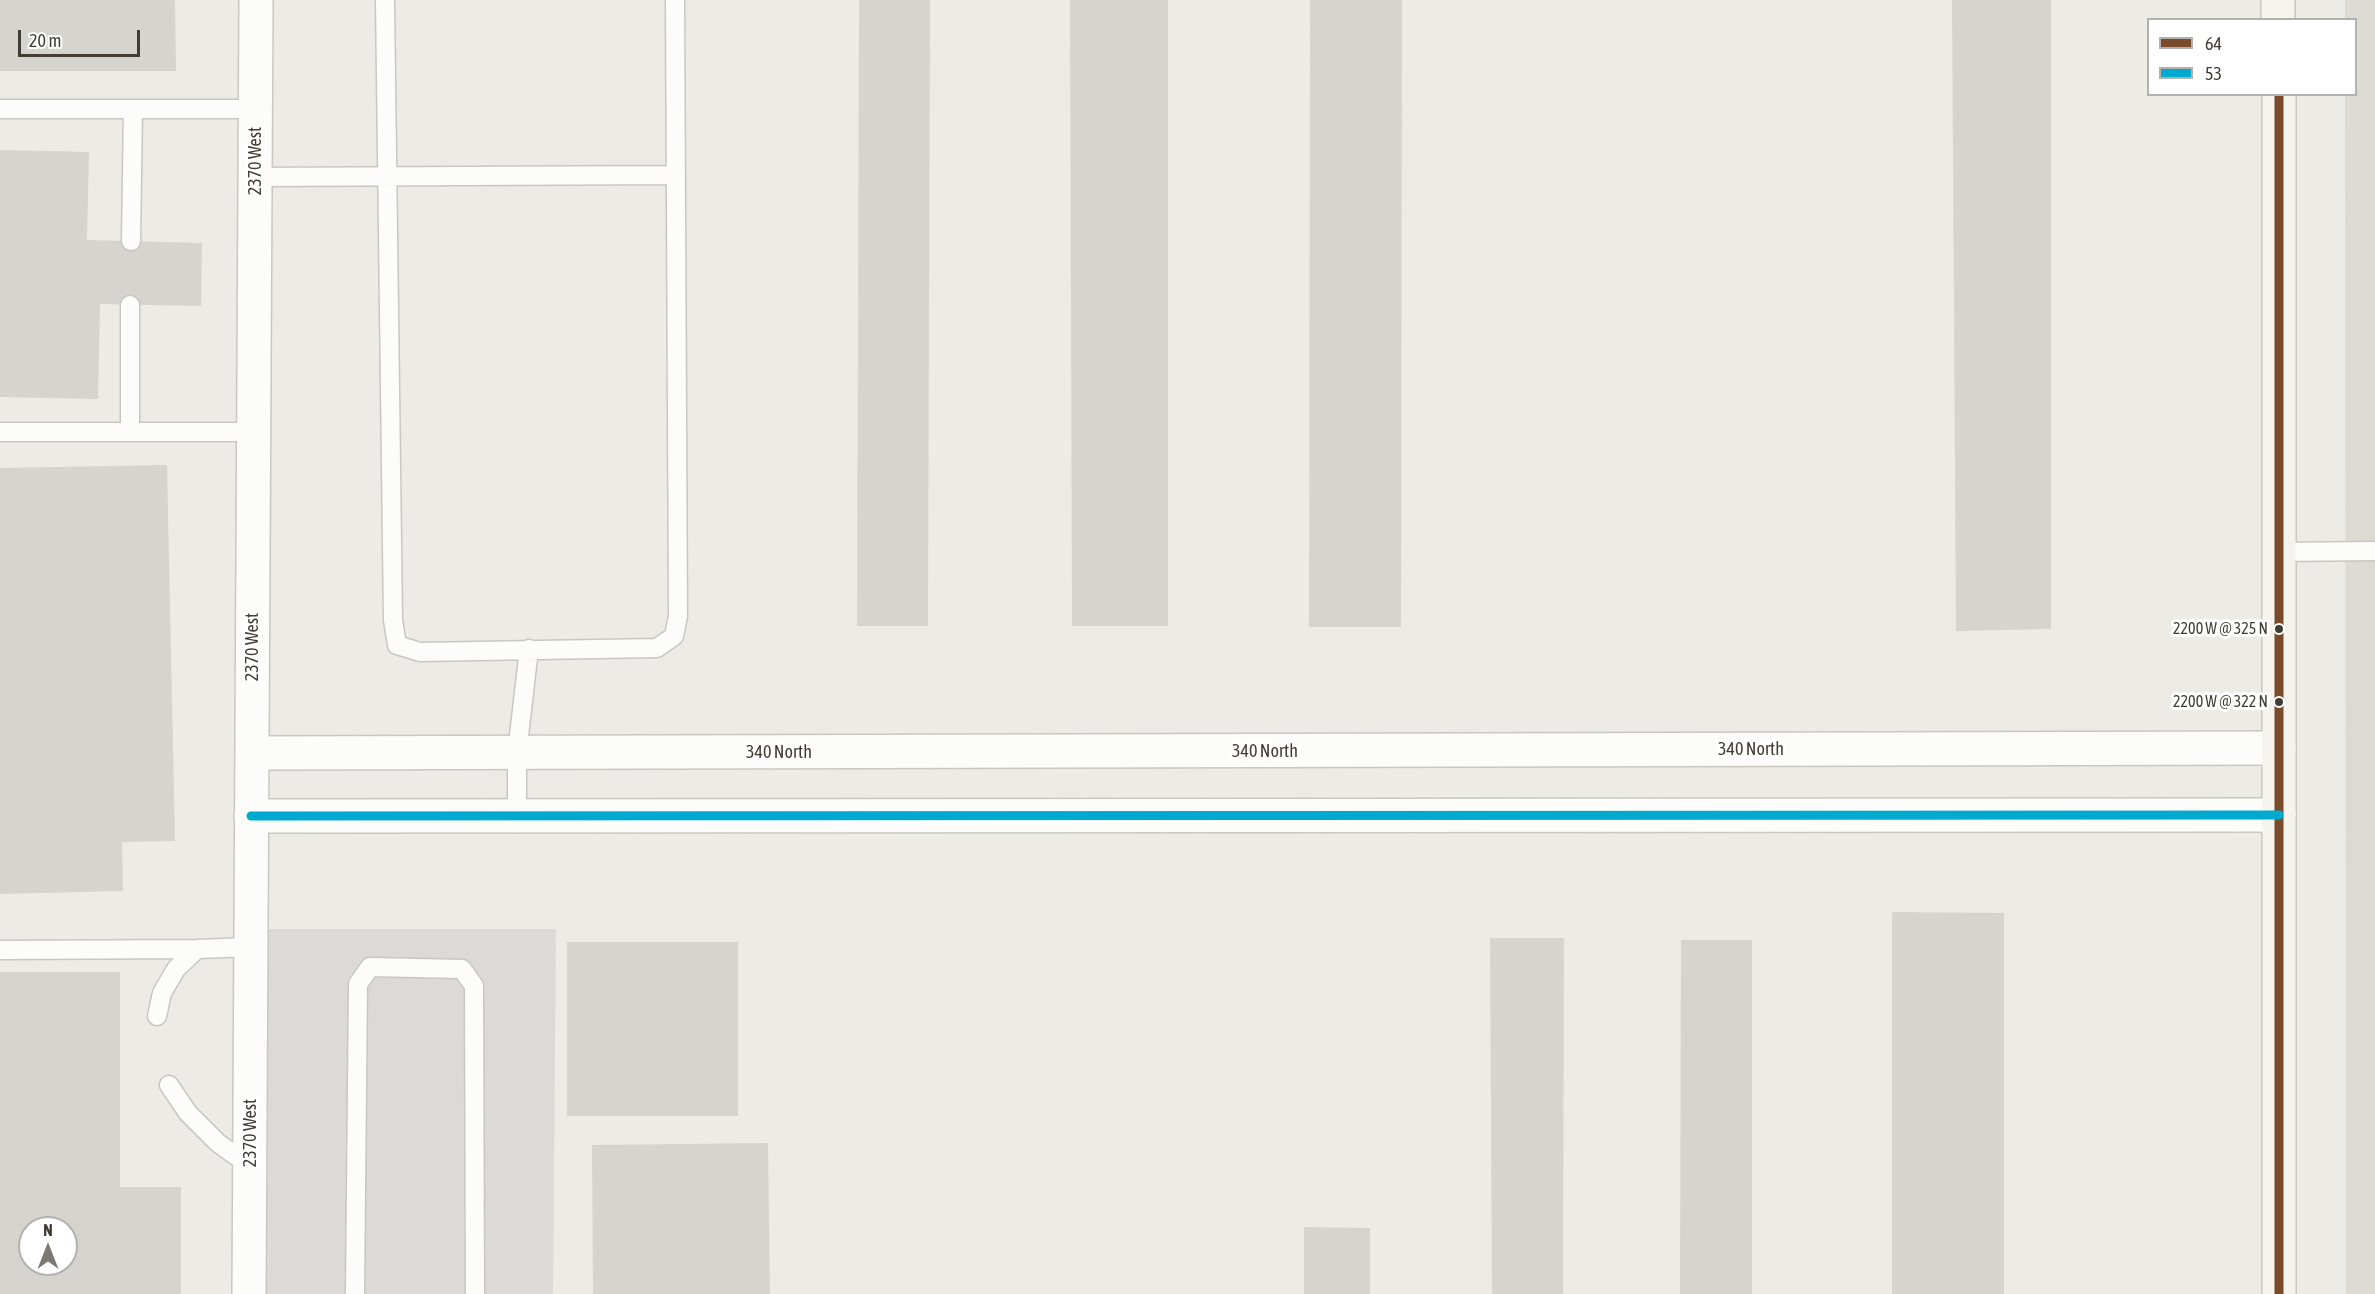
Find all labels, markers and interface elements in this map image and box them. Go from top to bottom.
scale bar [21,18,142,56]
legend [2147,18,2357,96]
text: 20 m [29,30,61,51]
text: 64 [2205,33,2222,54]
text: 53 [2205,63,2222,84]
street label: 2370 West [244,127,266,195]
street label: 2370 West [241,613,263,681]
place label: 2200 W @ 325 N [2173,619,2268,639]
marker: 2200 W @ 325 N [2273,623,2285,635]
place label: 2200 W @ 322 N [2173,692,2268,712]
marker: 2200 W @ 322 N [2273,696,2285,708]
street label: 340 North [1718,738,1784,760]
street label: 340 North [1232,740,1298,762]
street label: 340 North [746,741,812,763]
street label: 2370 West [239,1099,261,1167]
north arrow [18,1216,78,1276]
text: N [43,1221,53,1239]

